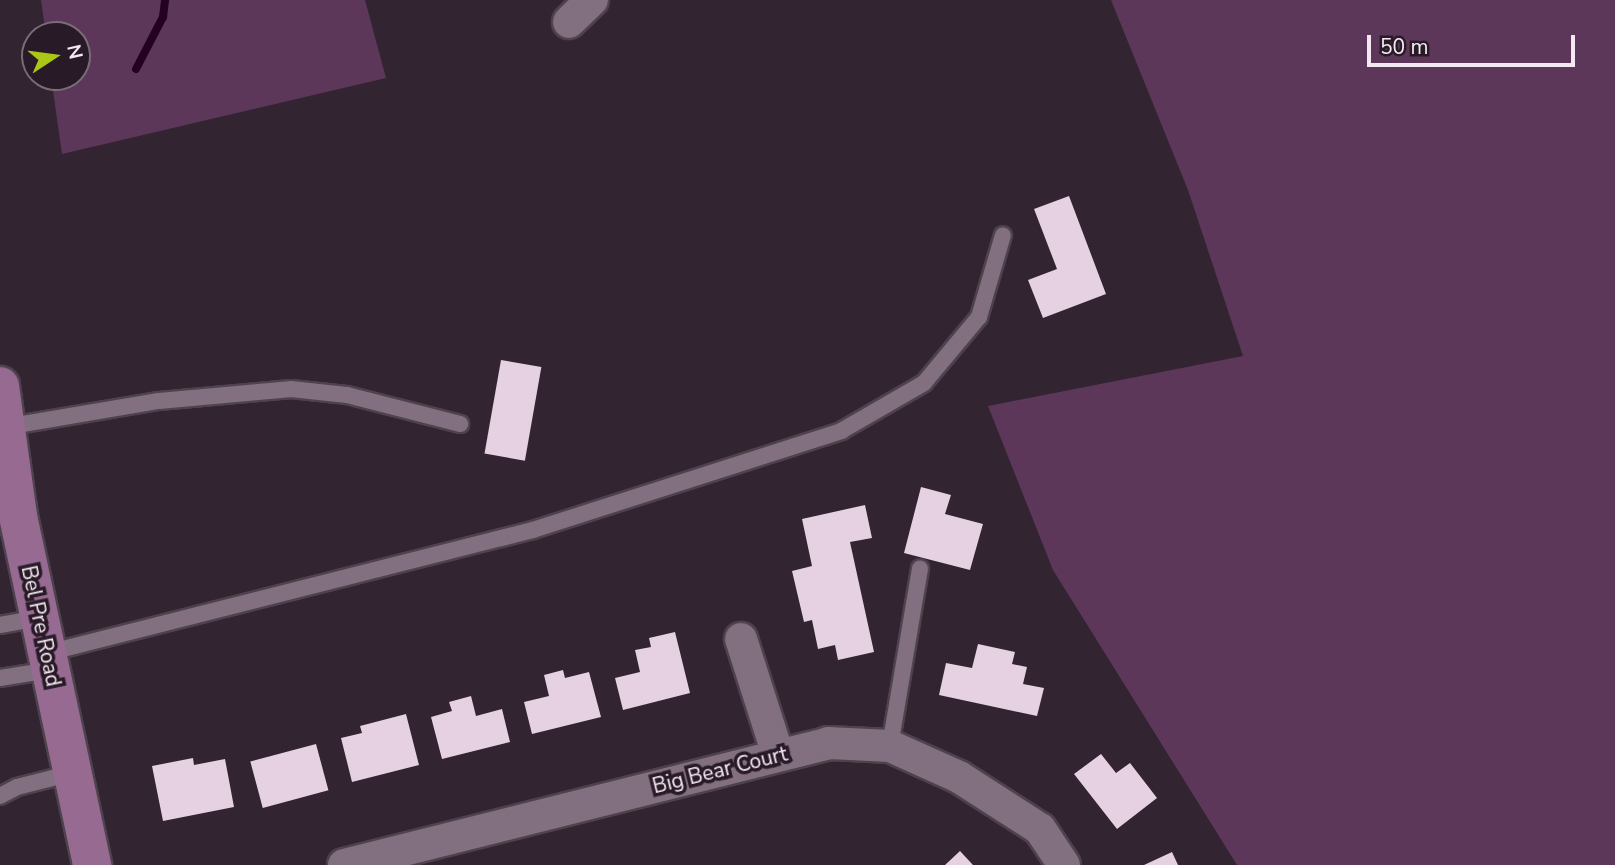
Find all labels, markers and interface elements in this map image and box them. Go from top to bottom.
north arrow [21,21,91,91]
scale bar [1370,21,1578,65]
text: 50 m [1380,33,1429,61]
text: N [60,42,89,62]
street label: Bel Pre Road [16,563,66,689]
street label: Big Bear Court [650,741,790,799]

